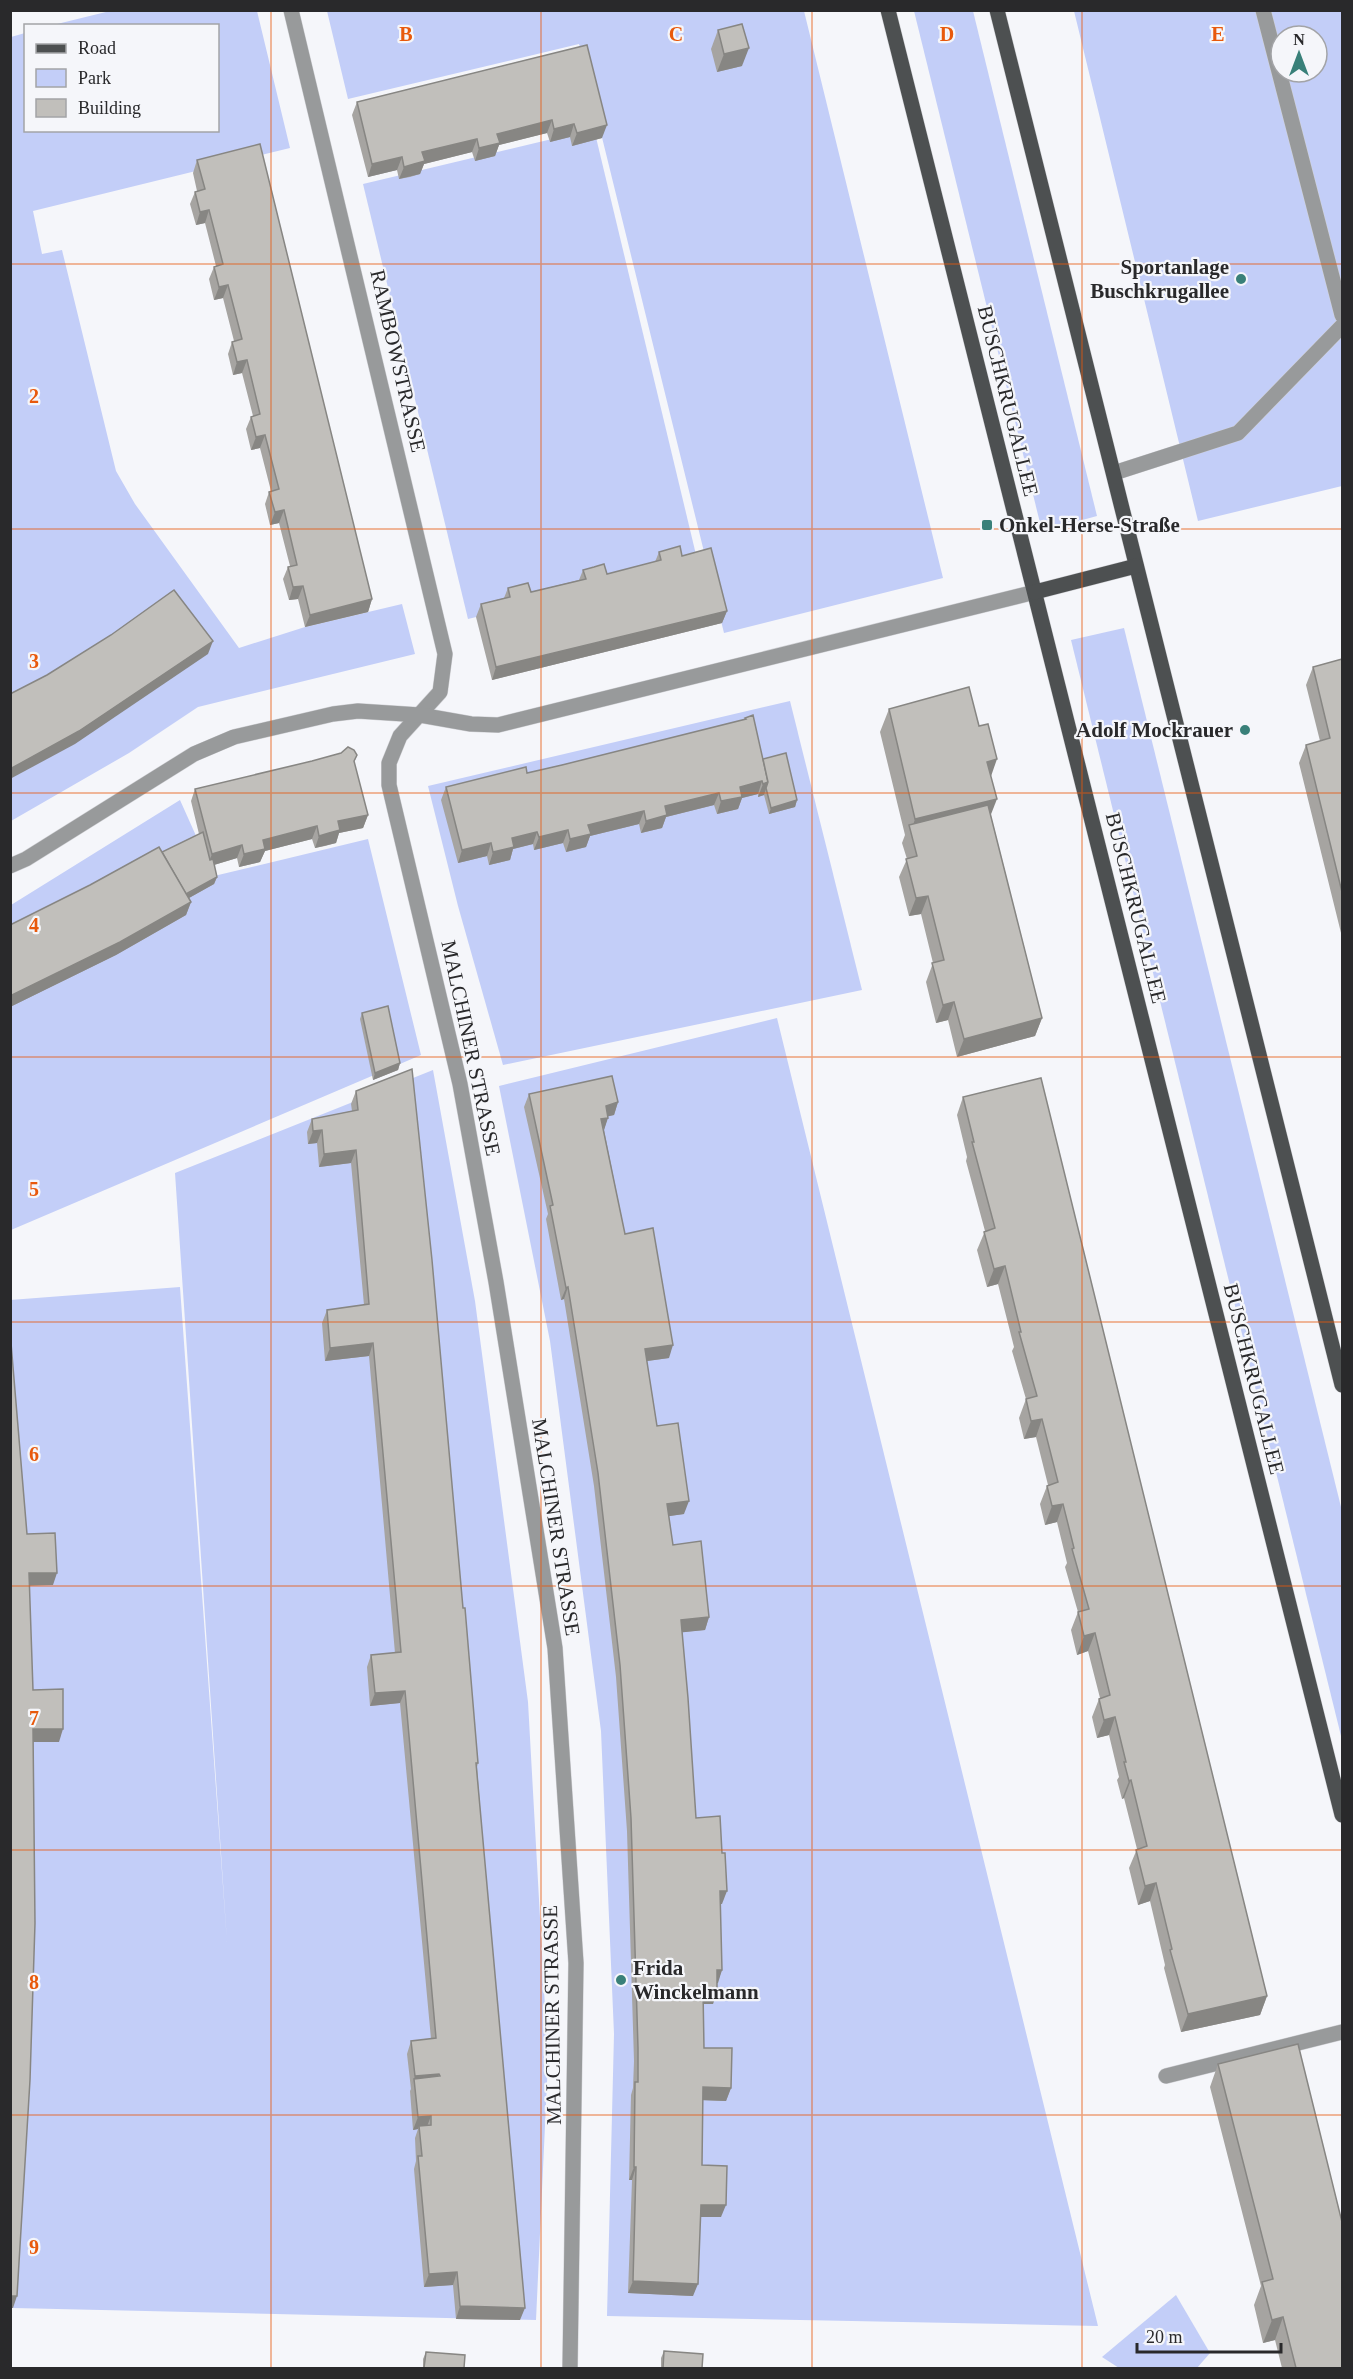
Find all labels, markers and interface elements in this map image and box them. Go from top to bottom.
text: B [399,23,413,45]
text: C [669,23,683,45]
text: D [940,23,954,45]
text: E [1211,23,1225,45]
legend [24,24,219,132]
north arrow [1269,24,1329,84]
text: N [1293,31,1305,48]
text: Road [78,38,116,58]
text: Park [78,68,111,88]
text: Building [78,98,141,118]
place label: Sportanlage Buschkrugallee [1090,255,1229,303]
street label: RAMBOWSTRASSE [365,267,431,455]
marker: Sportanlage Buschkrugallee [1234,272,1248,286]
street label: BUSCHKRUGALLEE [973,303,1043,499]
text: 2 [29,385,39,407]
place label: Onkel-Herse-Straße [999,513,1180,537]
marker: Onkel-Herse-Straße [980,518,994,532]
text: 3 [29,650,39,672]
place label: Adolf Mockrauer [1076,718,1233,742]
marker: Adolf Mockrauer [1238,723,1252,737]
street label: BUSCHKRUGALLEE [1101,810,1171,1006]
text: 4 [29,914,39,936]
street label: MALCHINER STRASSE [436,938,506,1158]
text: 5 [29,1178,39,1200]
street label: BUSCHKRUGALLEE [1219,1281,1289,1477]
street label: MALCHINER STRASSE [527,1417,585,1637]
text: 6 [29,1443,39,1465]
text: 7 [29,1707,39,1729]
street label: MALCHINER STRASSE [538,1905,566,2125]
place label: Frida Winckelmann [633,1956,759,2004]
text: 8 [29,1971,39,1993]
marker: Frida Winckelmann [614,1973,628,1987]
text: 9 [29,2236,39,2258]
scale bar [1137,2316,1281,2354]
text: 20 m [1146,2327,1183,2347]

